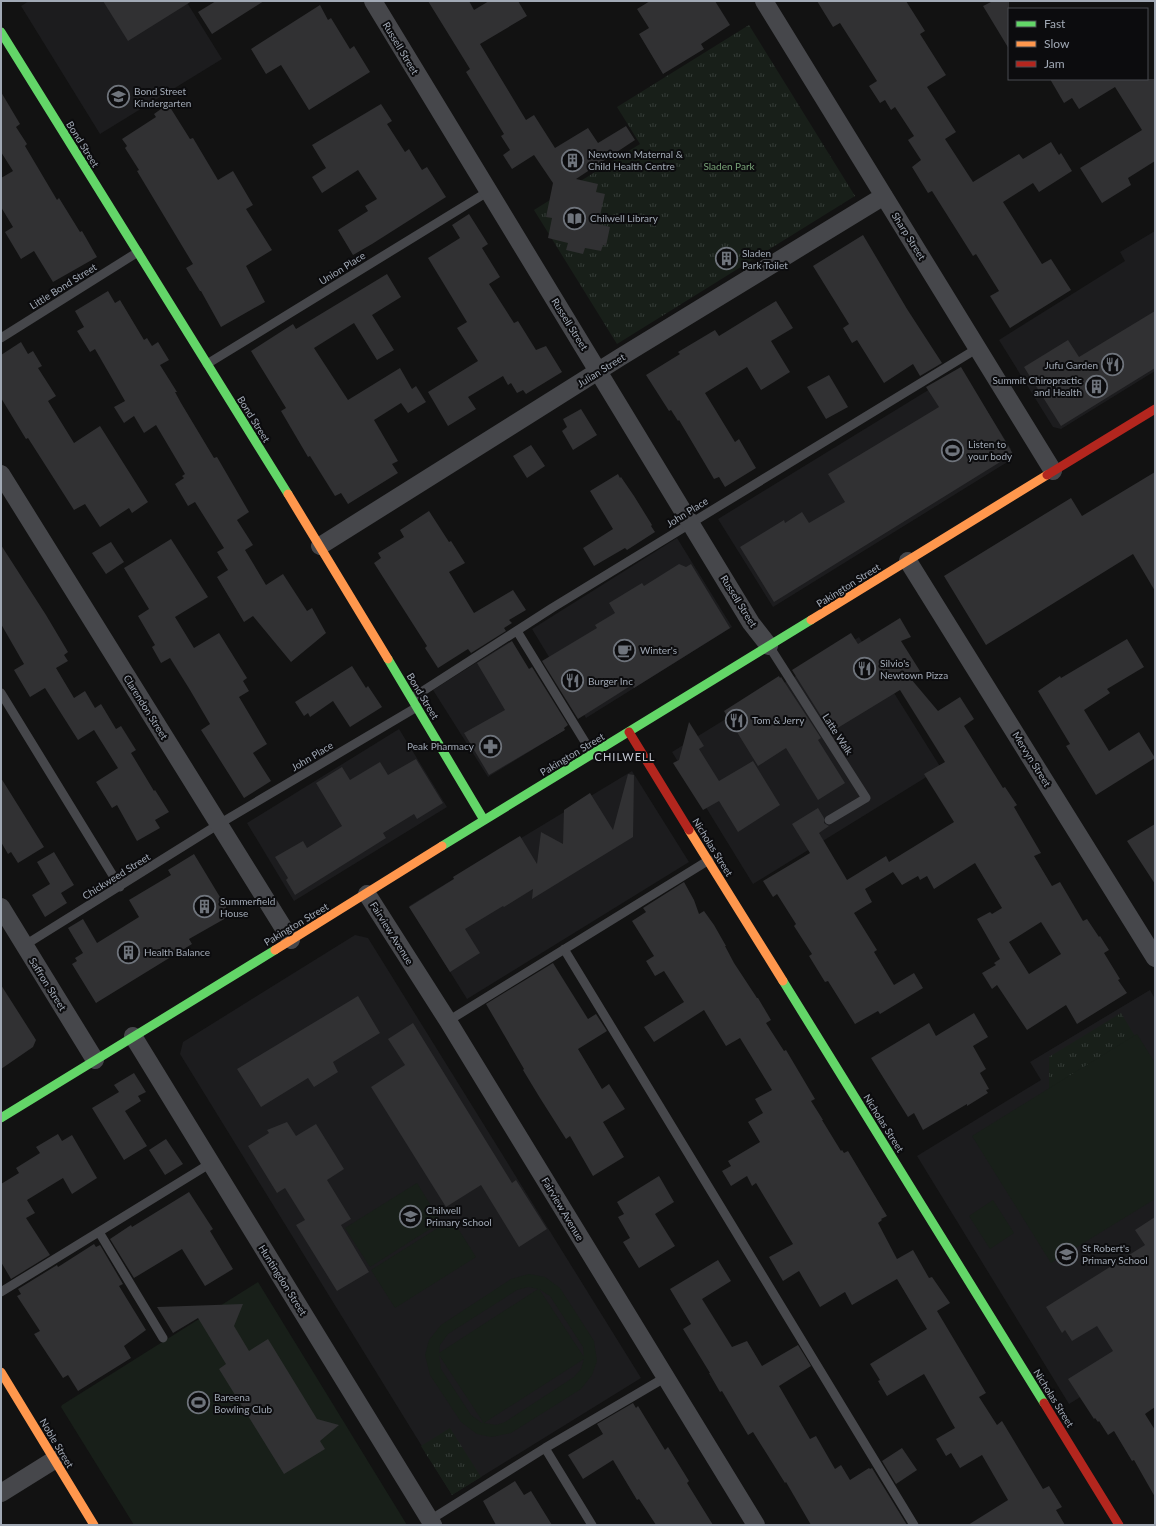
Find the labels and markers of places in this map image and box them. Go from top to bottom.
school or university icon: Bond Street Kindergarten [106,84,132,110]
place label: Bond Street Kindergarten [134,85,191,109]
building icon: Newtown Maternal & Child Health Centre [559,147,585,173]
place label: Newtown Maternal & Child Health Centre [588,148,684,172]
library icon: Chilwell Library [562,205,588,231]
place label: Chilwell Library [590,212,659,224]
building icon: Sladen Park Toilet [714,246,740,272]
place label: Sladen Park Toilet [742,247,788,271]
restaurant icon: Jufu Garden [1100,352,1126,378]
place label: Jufu Garden [1045,359,1098,371]
building icon: Summit Chiropractic and Health [1084,373,1110,399]
place label: Summit Chiropractic and Health [992,374,1082,398]
sports icon: Listen to your body [940,437,966,463]
place label: Listen to your body [968,438,1013,462]
cafe icon: Winter's [611,637,637,663]
place label: Winter's [640,644,677,656]
restaurant icon: Silvio's Newtown Pizza [851,656,877,682]
place label: Silvio's Newtown Pizza [880,657,948,681]
restaurant icon: Burger Inc [560,668,586,694]
place label: Burger Inc [588,675,633,687]
restaurant icon: Tom & Jerry [723,707,749,733]
place label: Tom & Jerry [752,714,805,726]
pharmacy icon: Peak Pharmacy [477,733,503,759]
place label: Peak Pharmacy [407,740,475,752]
building icon: Summerfield House [192,894,218,920]
place label: Summerfield House [220,895,275,919]
building icon: Health Balance [115,939,141,965]
place label: Health Balance [144,946,210,958]
school or university icon: Chilwell Primary School [397,1203,423,1229]
place label: Chilwell Primary School [426,1204,492,1228]
school or university icon: St Robert's Primary School [1053,1241,1079,1267]
place label: St Robert's Primary School [1082,1242,1148,1266]
sports icon: Bareena Bowling Club [185,1390,211,1416]
place label: Bareena Bowling Club [214,1391,273,1415]

